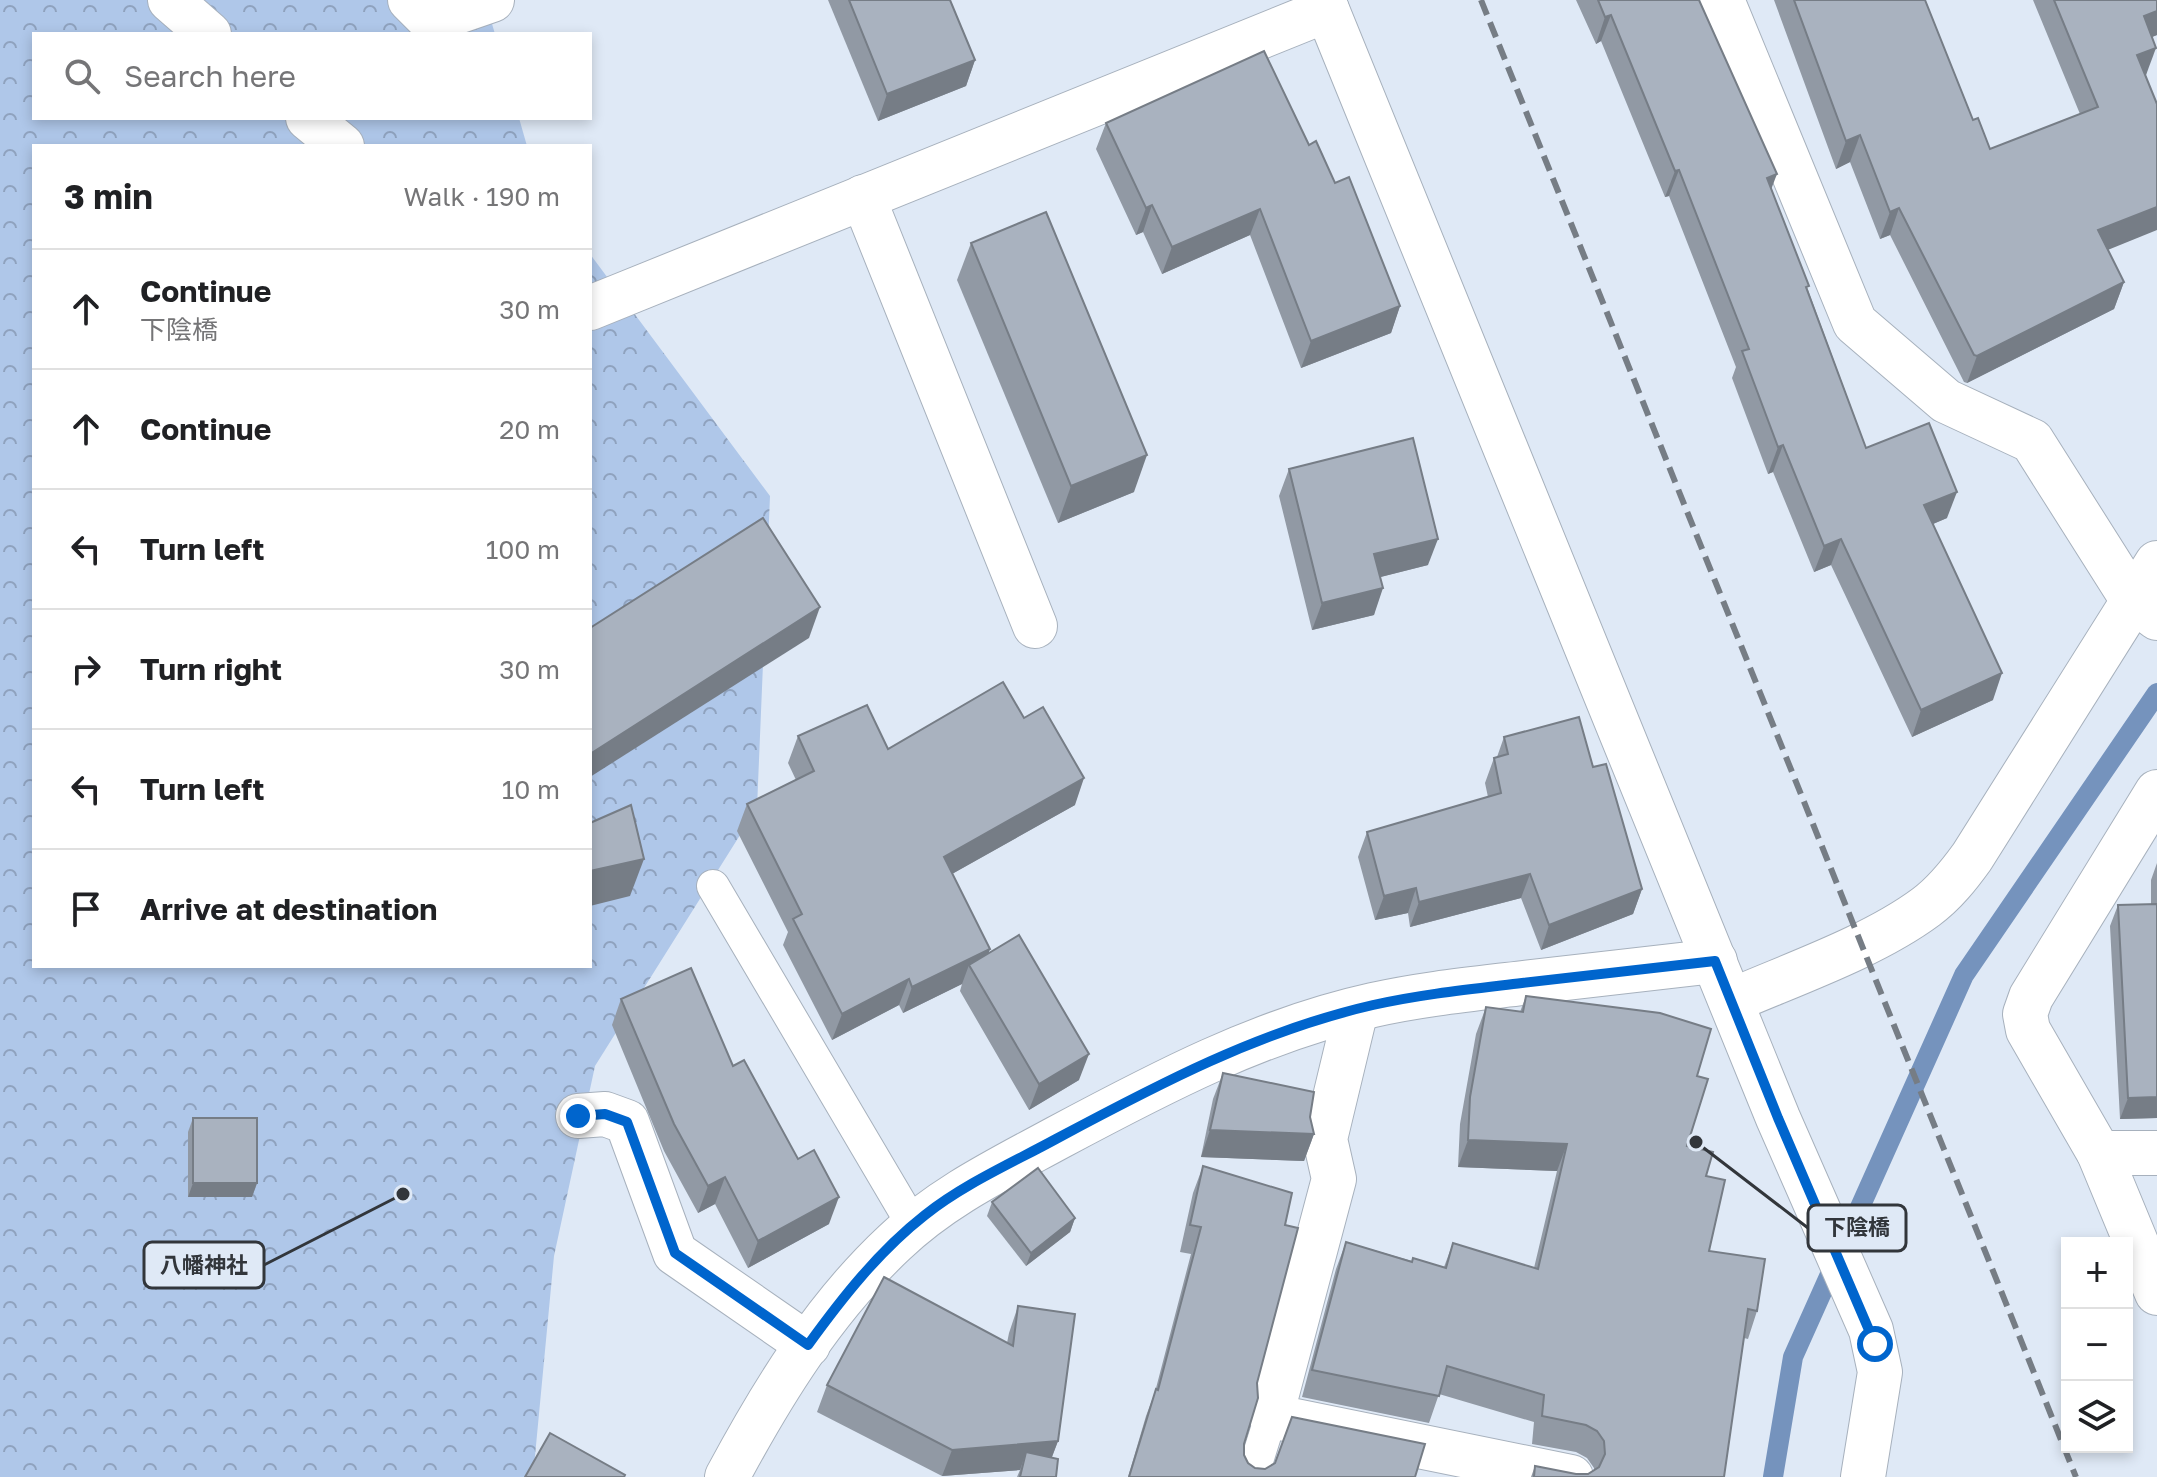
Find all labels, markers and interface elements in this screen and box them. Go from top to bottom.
search box [32,32,592,120]
icon: search [60,54,104,98]
text: Search here [124,58,296,94]
text: 3 min [64,176,153,216]
text: Walk · 190 m [404,181,560,212]
text: Continue [140,273,271,309]
icon: ahead [64,287,108,331]
text: 30 m [499,294,560,325]
text: 下陰橋 [140,314,218,345]
icon: ahead [64,407,108,451]
text: Continue [140,411,271,447]
text: 20 m [499,414,560,445]
icon: left [64,527,108,571]
text: Turn left [140,531,265,567]
text: 100 m [486,534,560,565]
icon: right [64,647,108,691]
text: Turn right [140,651,282,687]
text: 30 m [499,654,560,685]
icon: left [64,767,108,811]
text: Turn left [140,771,265,807]
text: 10 m [502,774,560,805]
icon: arrive [64,887,108,931]
text: Arrive at destination [140,891,437,927]
route end [560,1098,596,1134]
callout: 下陰橋 [1808,1205,1906,1251]
text: 下陰橋 [1824,1213,1890,1240]
map controls [2061,1237,2133,1453]
button: + [2061,1237,2133,1309]
callout: 八幡神社 [144,1242,264,1288]
text: 八幡神社 [160,1251,248,1278]
button: − [2061,1309,2133,1381]
route start [1857,1326,1893,1362]
button: layers [2061,1381,2133,1453]

